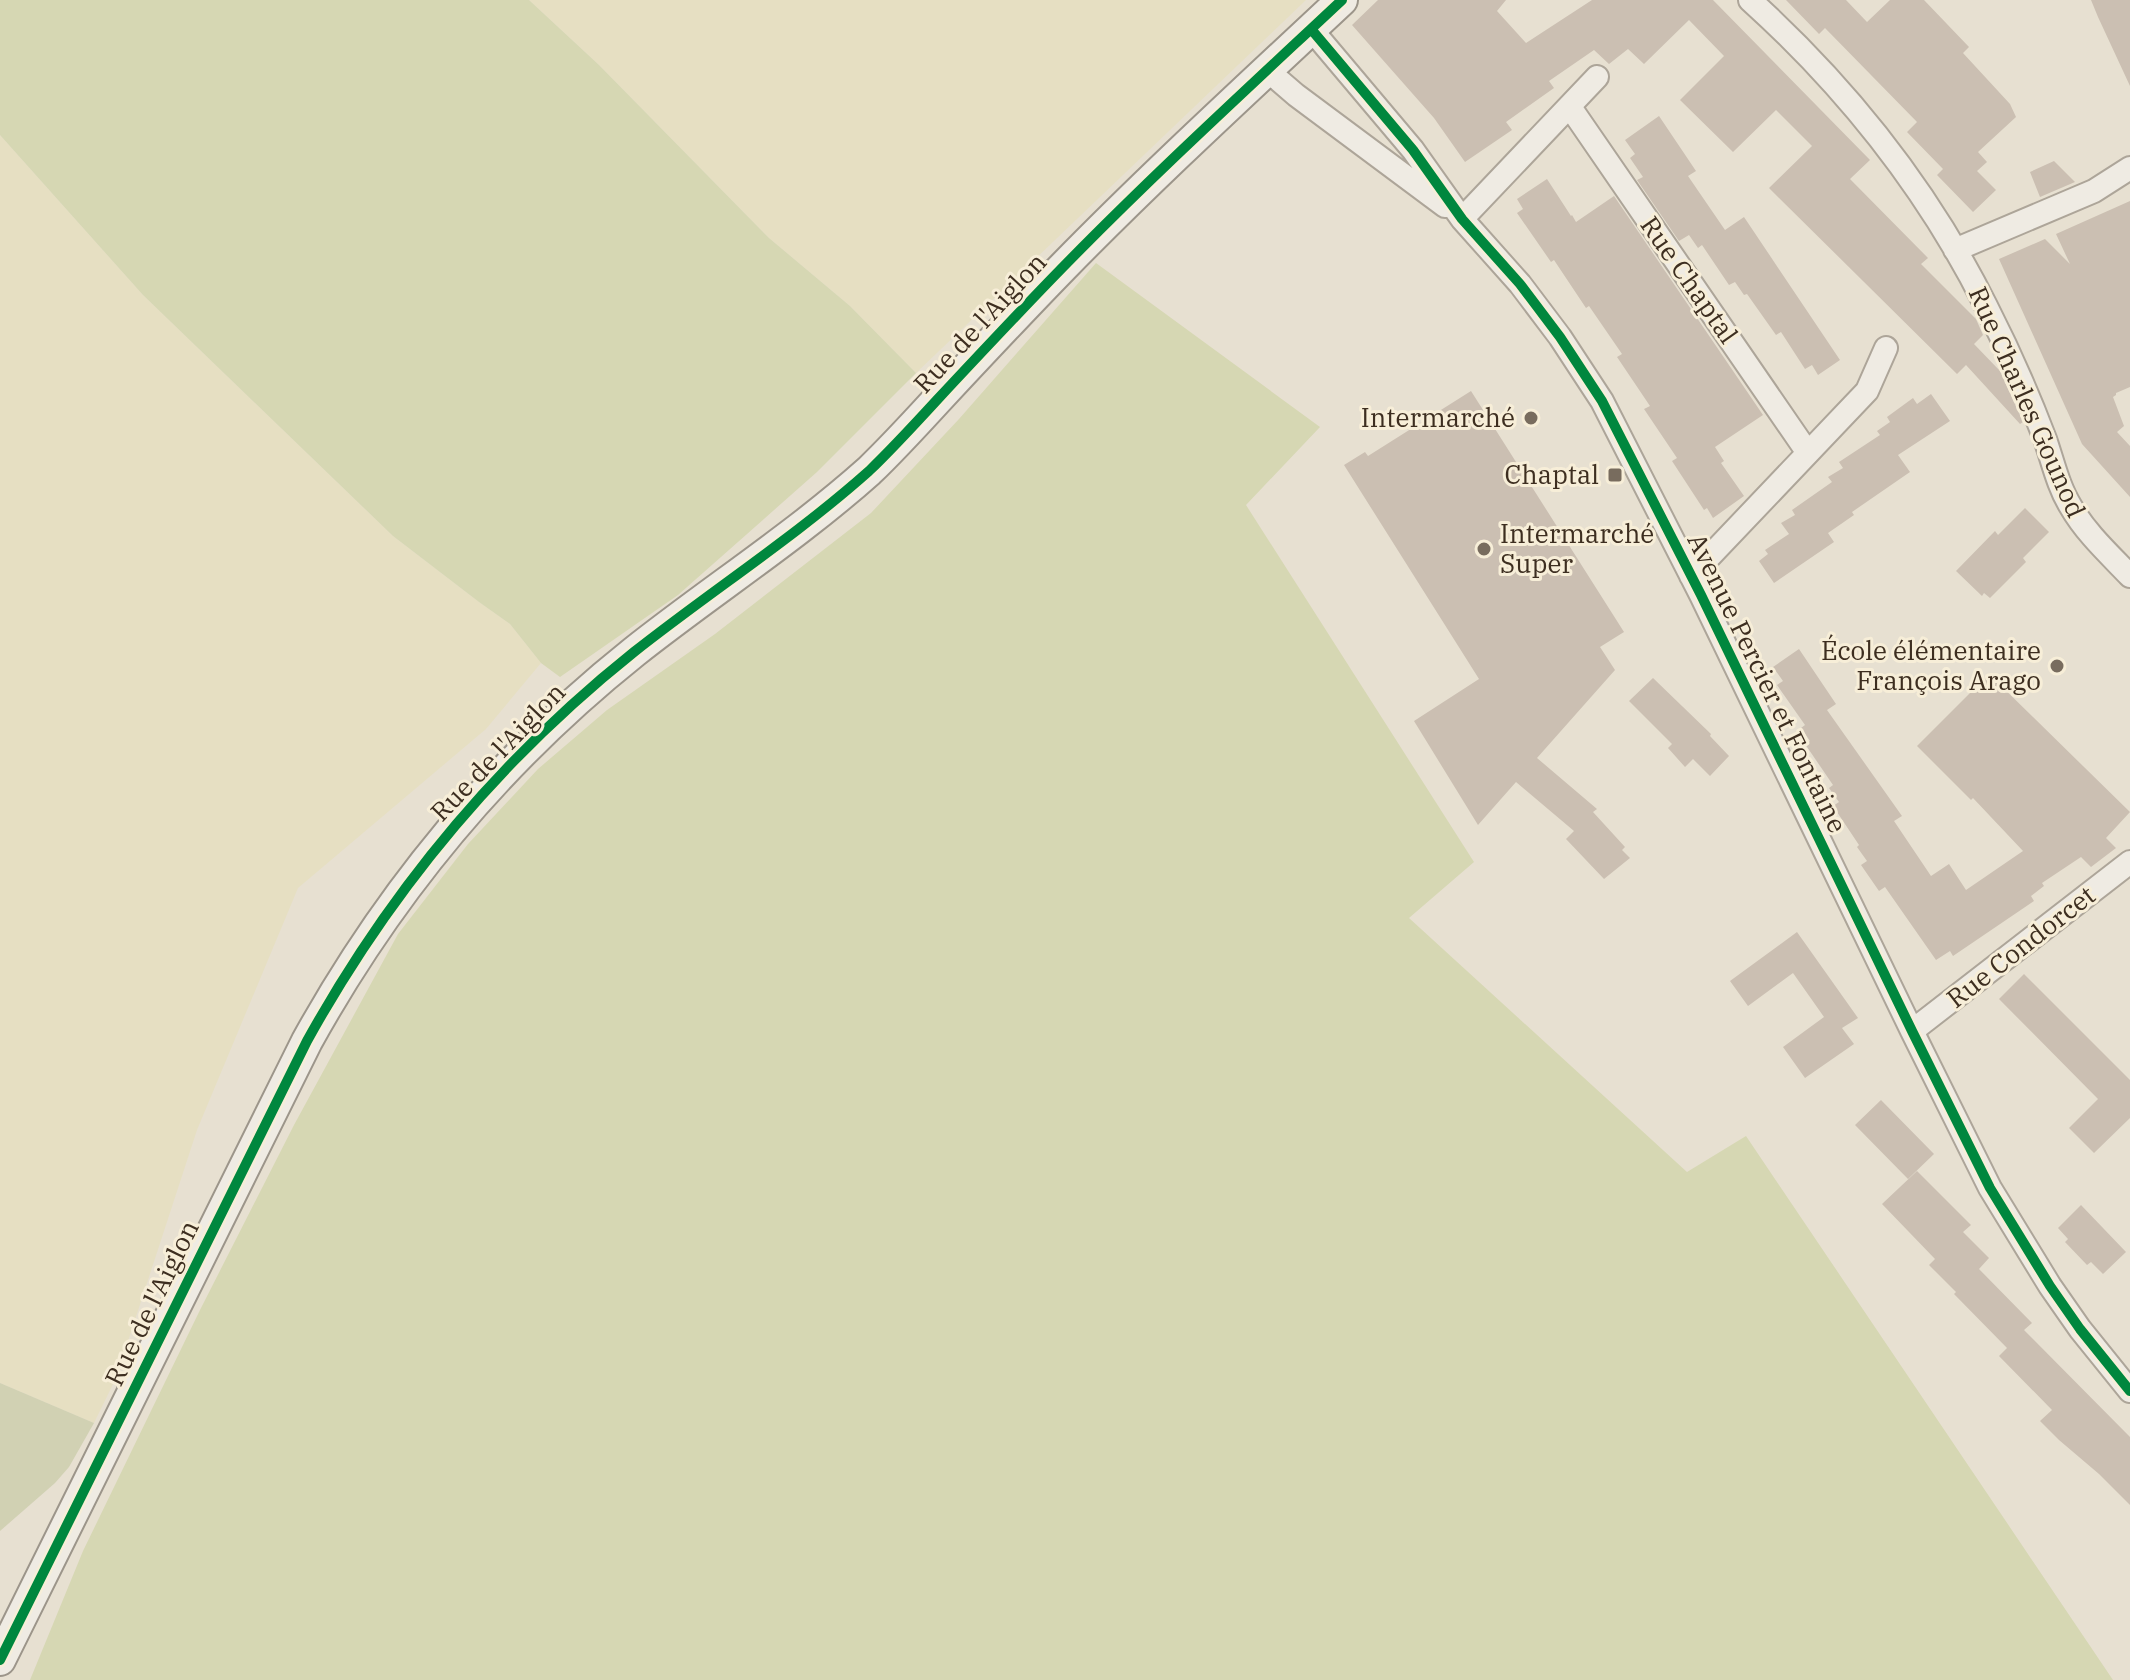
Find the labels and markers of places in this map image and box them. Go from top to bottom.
place label: Intermarché [1361,400,1515,434]
marker: Intermarché [1522,409,1540,427]
place label: Chaptal [1505,457,1599,491]
marker: Chaptal [1606,466,1624,484]
place label: Intermarché Super [1500,516,1654,580]
marker: Intermarché Super [1475,540,1493,558]
place label: École élémentaire François Arago [1821,633,2041,697]
marker: École élémentaire François Arago [2048,657,2066,675]

